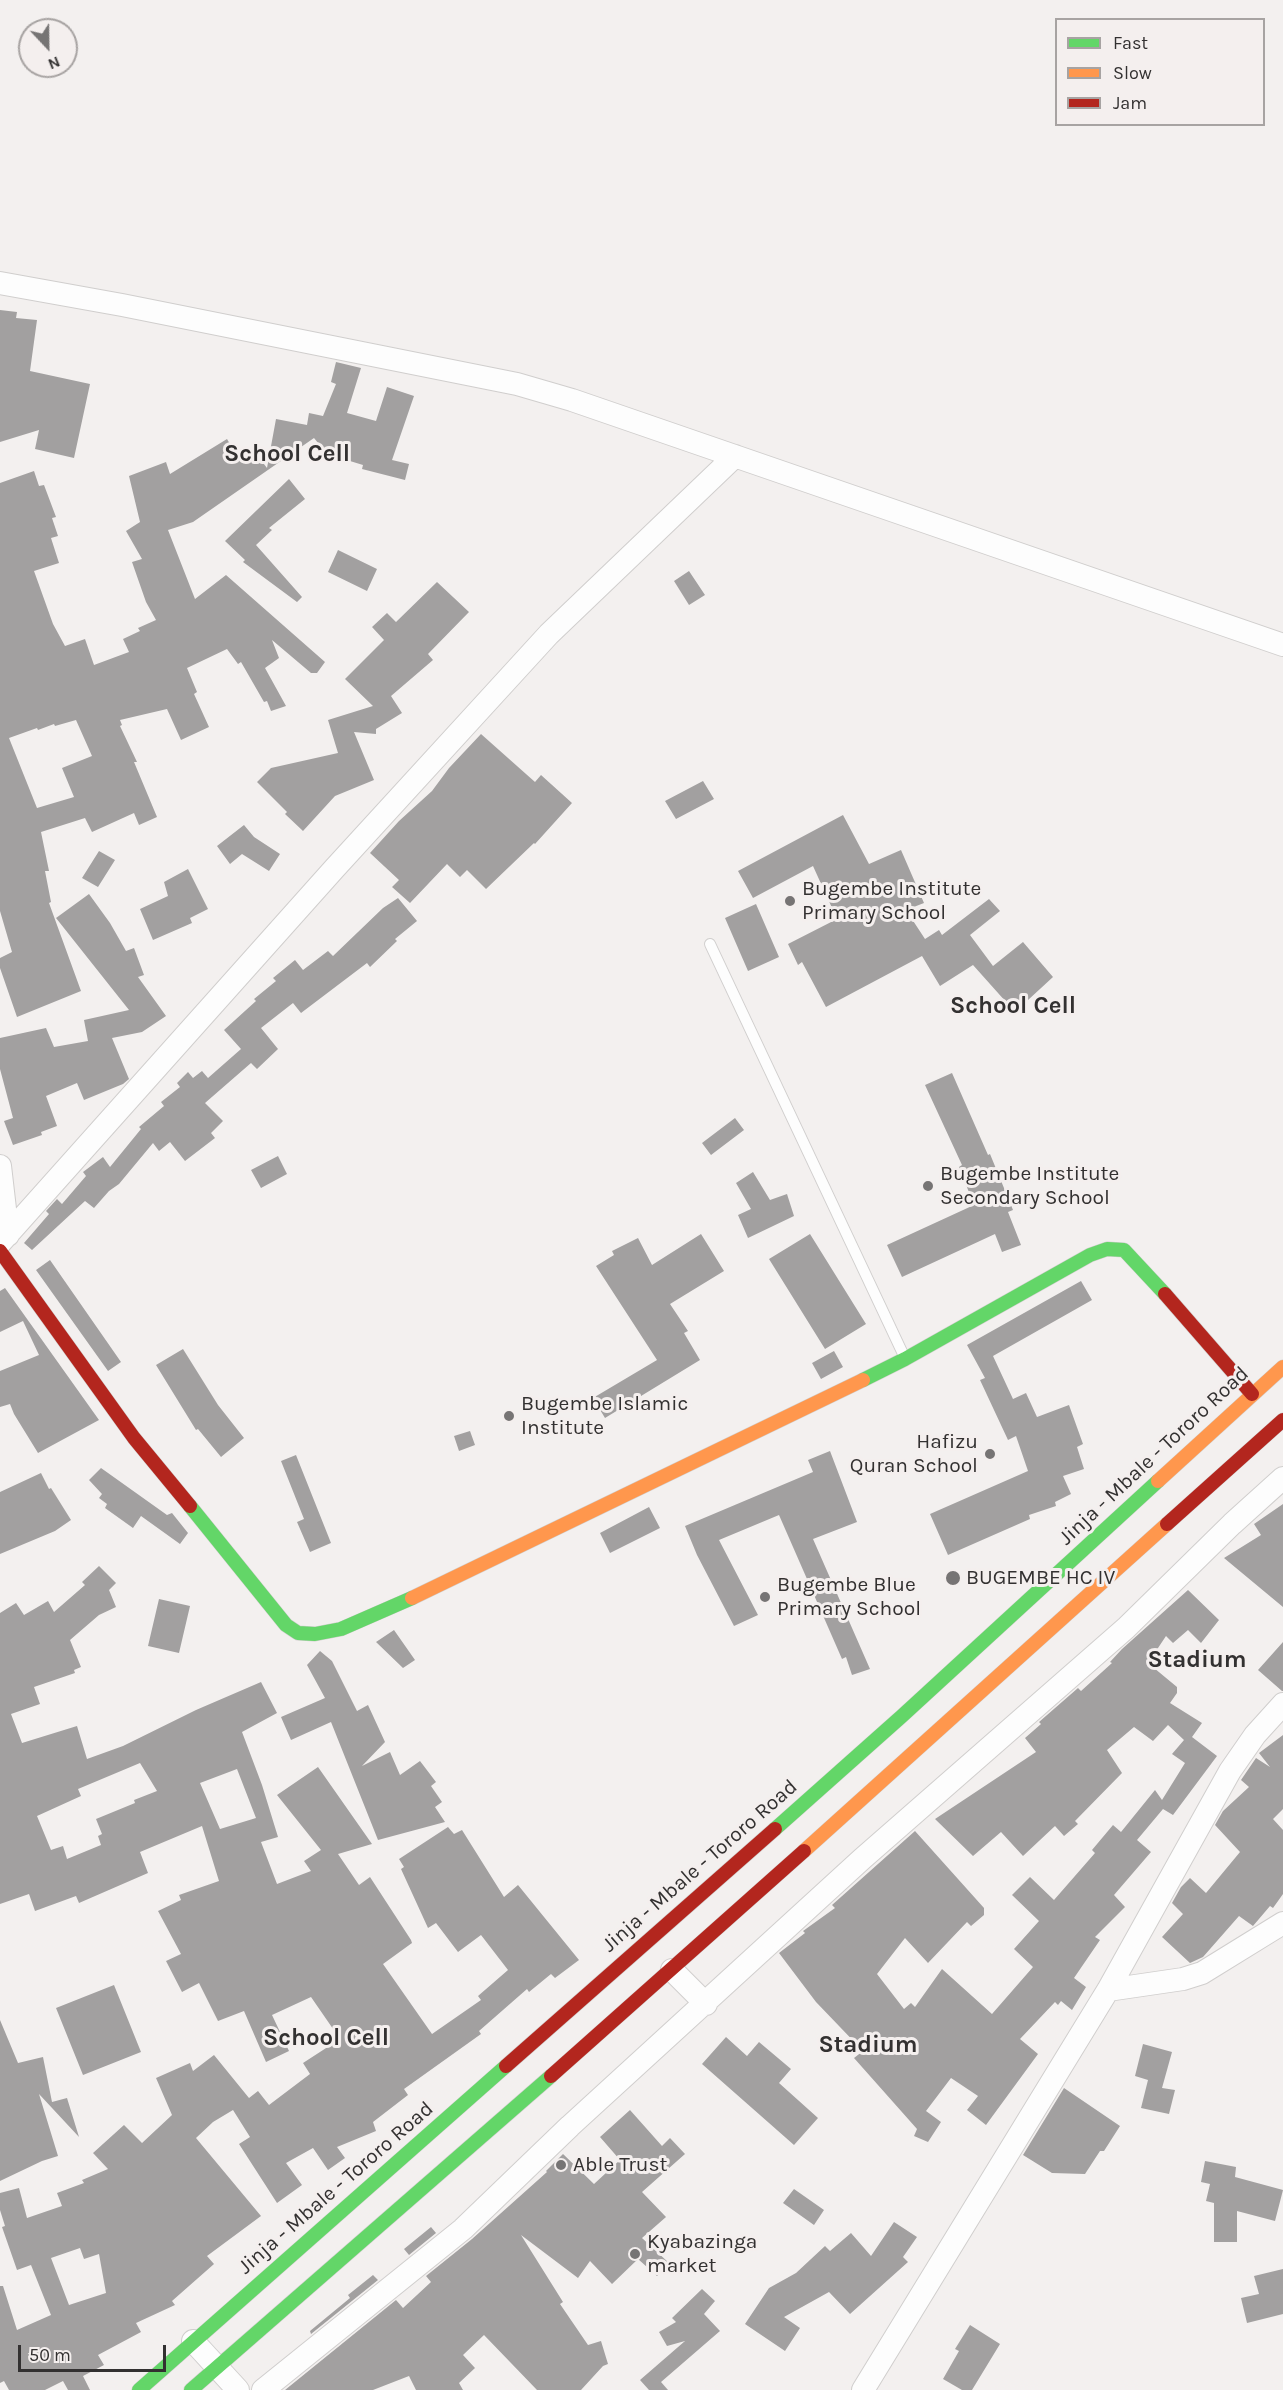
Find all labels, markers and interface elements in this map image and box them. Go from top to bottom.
north arrow [18,18,78,78]
legend [1055,18,1265,126]
text: Fast [1113,32,1148,54]
text: N [45,52,63,74]
text: Slow [1113,62,1152,84]
text: Jam [1113,92,1147,114]
district label: School Cell [224,440,350,468]
place label: Bugembe Institute Primary School [802,876,981,926]
marker: Bugembe Institute Primary School [783,894,797,908]
district label: School Cell [950,992,1076,1020]
place label: Bugembe Institute Secondary School [940,1161,1119,1211]
marker: Bugembe Institute Secondary School [921,1179,935,1193]
street label: Jinja - Mbale - Tororo Road [1054,1361,1254,1551]
place label: Bugembe Islamic Institute [521,1391,688,1441]
marker: Bugembe Islamic Institute [502,1409,516,1423]
place label: Hafizu Quran School [850,1429,978,1479]
marker: Hafizu Quran School [983,1447,997,1461]
place label: BUGEMBE HC IV [966,1565,1115,1591]
marker: BUGEMBE HC IV [944,1569,962,1587]
place label: Bugembe Blue Primary School [777,1572,921,1622]
marker: Bugembe Blue Primary School [758,1590,772,1604]
district label: Stadium [1147,1646,1247,1674]
street label: Jinja - Mbale - Tororo Road [597,1774,803,1958]
district label: School Cell [263,2024,389,2052]
district label: Stadium [818,2031,918,2059]
street label: Jinja - Mbale - Tororo Road [233,2096,439,2280]
place label: Able Trust [573,2152,667,2178]
marker: Able Trust [554,2158,568,2172]
place label: Kyabazinga market [647,2229,757,2279]
marker: Kyabazinga market [628,2247,642,2261]
scale bar [21,2333,170,2371]
text: 50 m [29,2344,71,2366]

